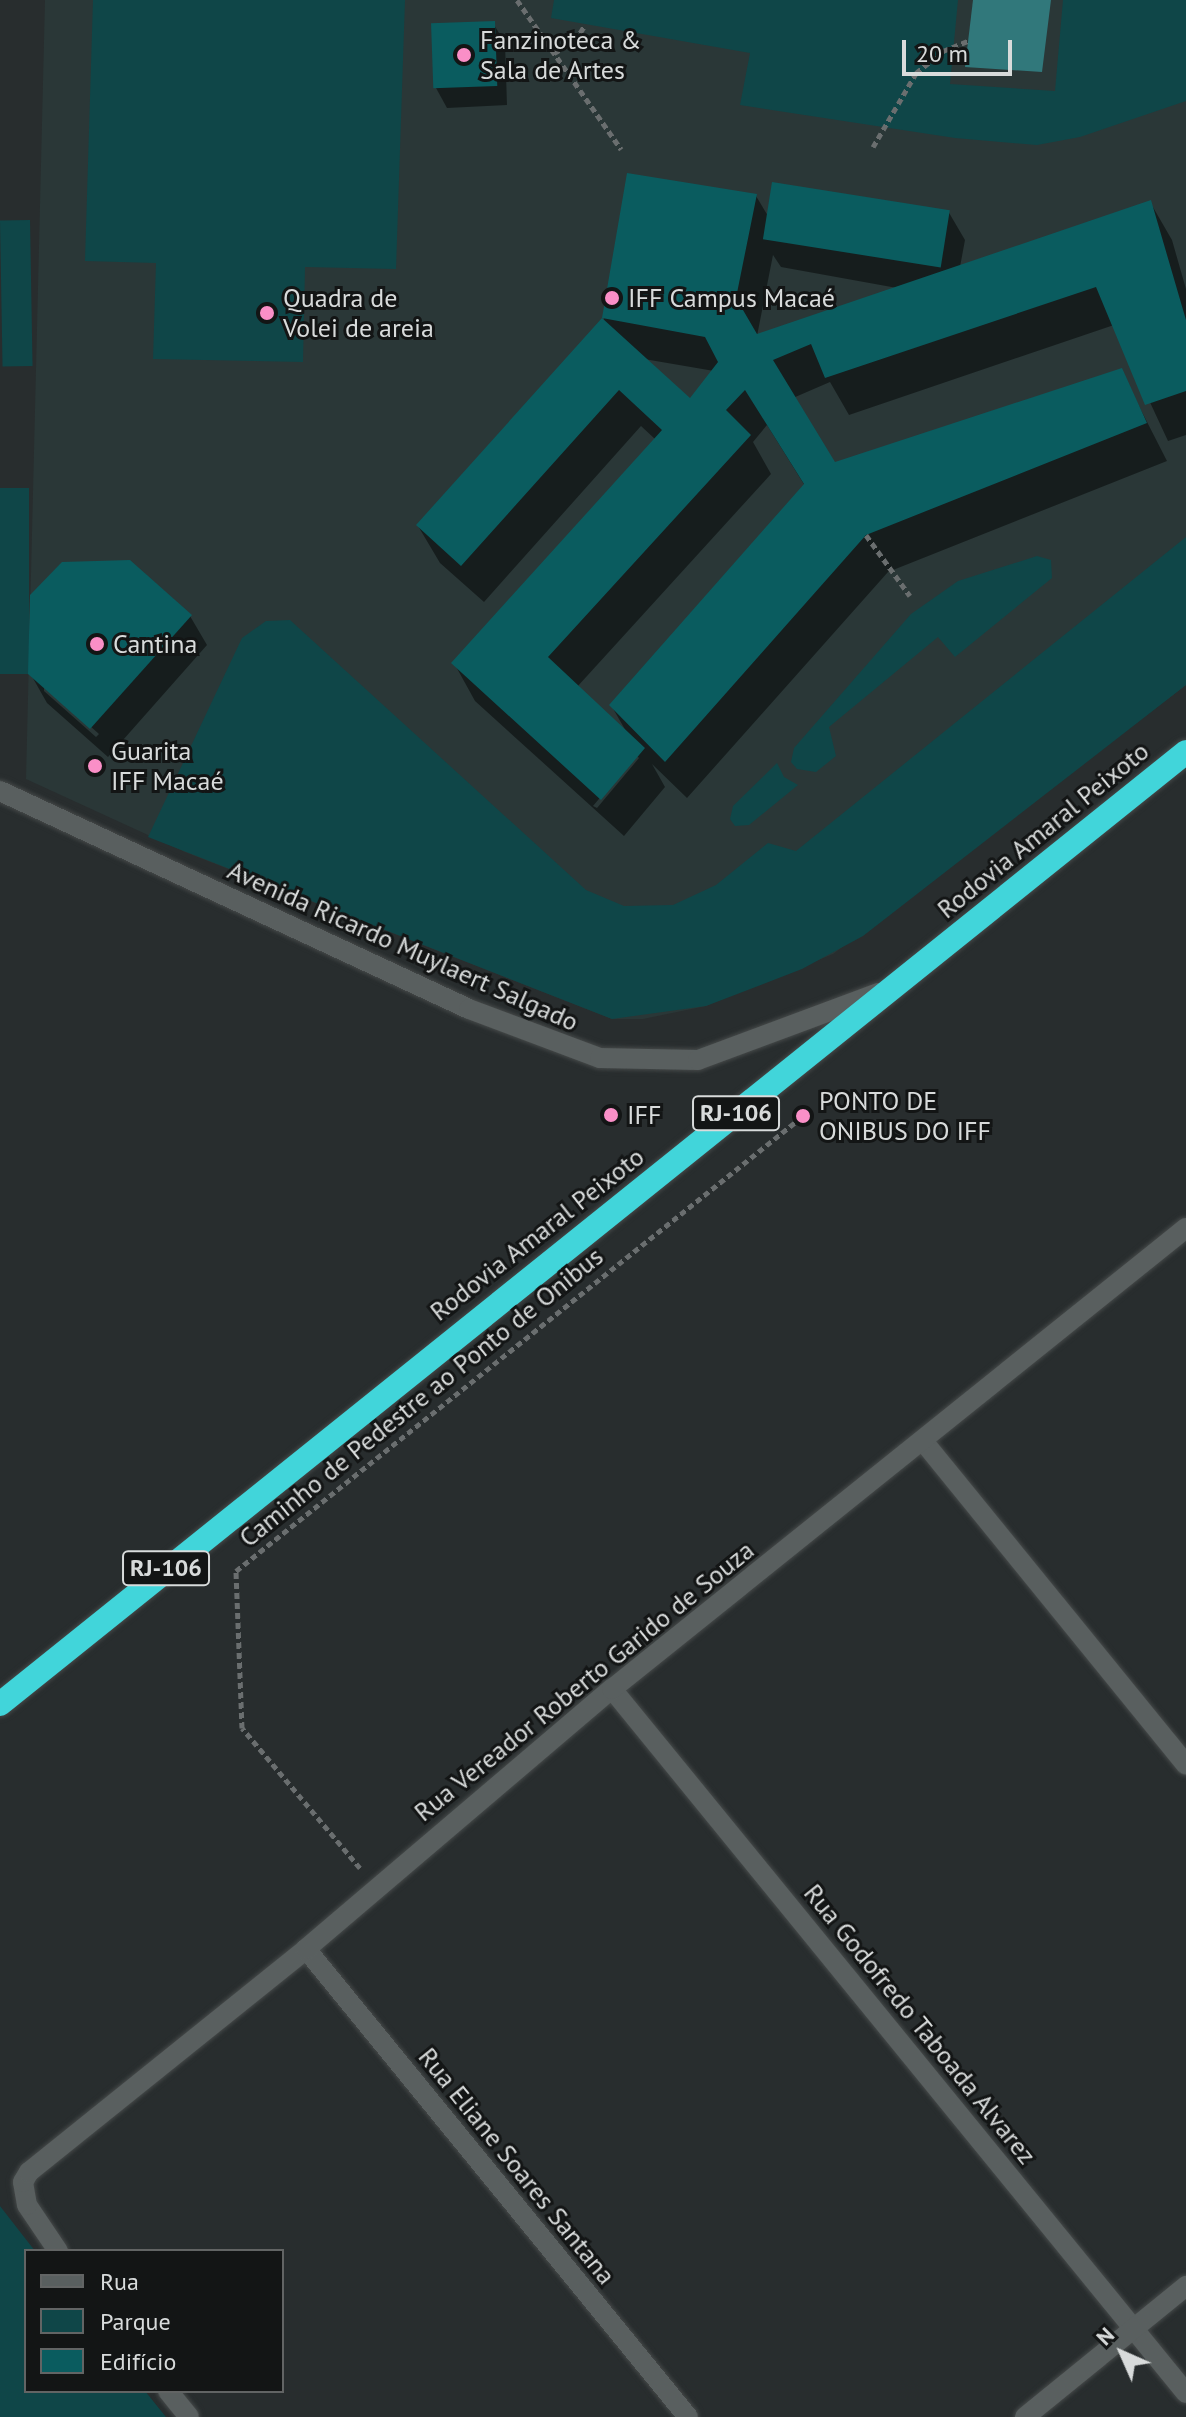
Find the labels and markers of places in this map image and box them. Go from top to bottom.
place label: Fanzinoteca & Sala de Artes [480,24,641,86]
marker: Fanzinoteca & Sala de Artes [455,46,473,64]
place label: Quadra de Volei de areia [283,282,434,344]
place label: IFF Campus Macaé [628,282,835,314]
marker: IFF Campus Macaé [603,289,621,307]
marker: Quadra de Volei de areia [258,304,276,322]
place label: Cantina [113,628,197,660]
marker: Cantina [88,635,106,653]
place label: Guarita IFF Macaé [111,735,224,796]
marker: Guarita IFF Macaé [86,757,104,775]
place label: PONTO DE ONIBUS DO IFF [819,1085,991,1146]
place label: IFF [627,1099,661,1131]
marker: IFF [602,1106,620,1124]
marker: PONTO DE ONIBUS DO IFF [794,1107,812,1125]

